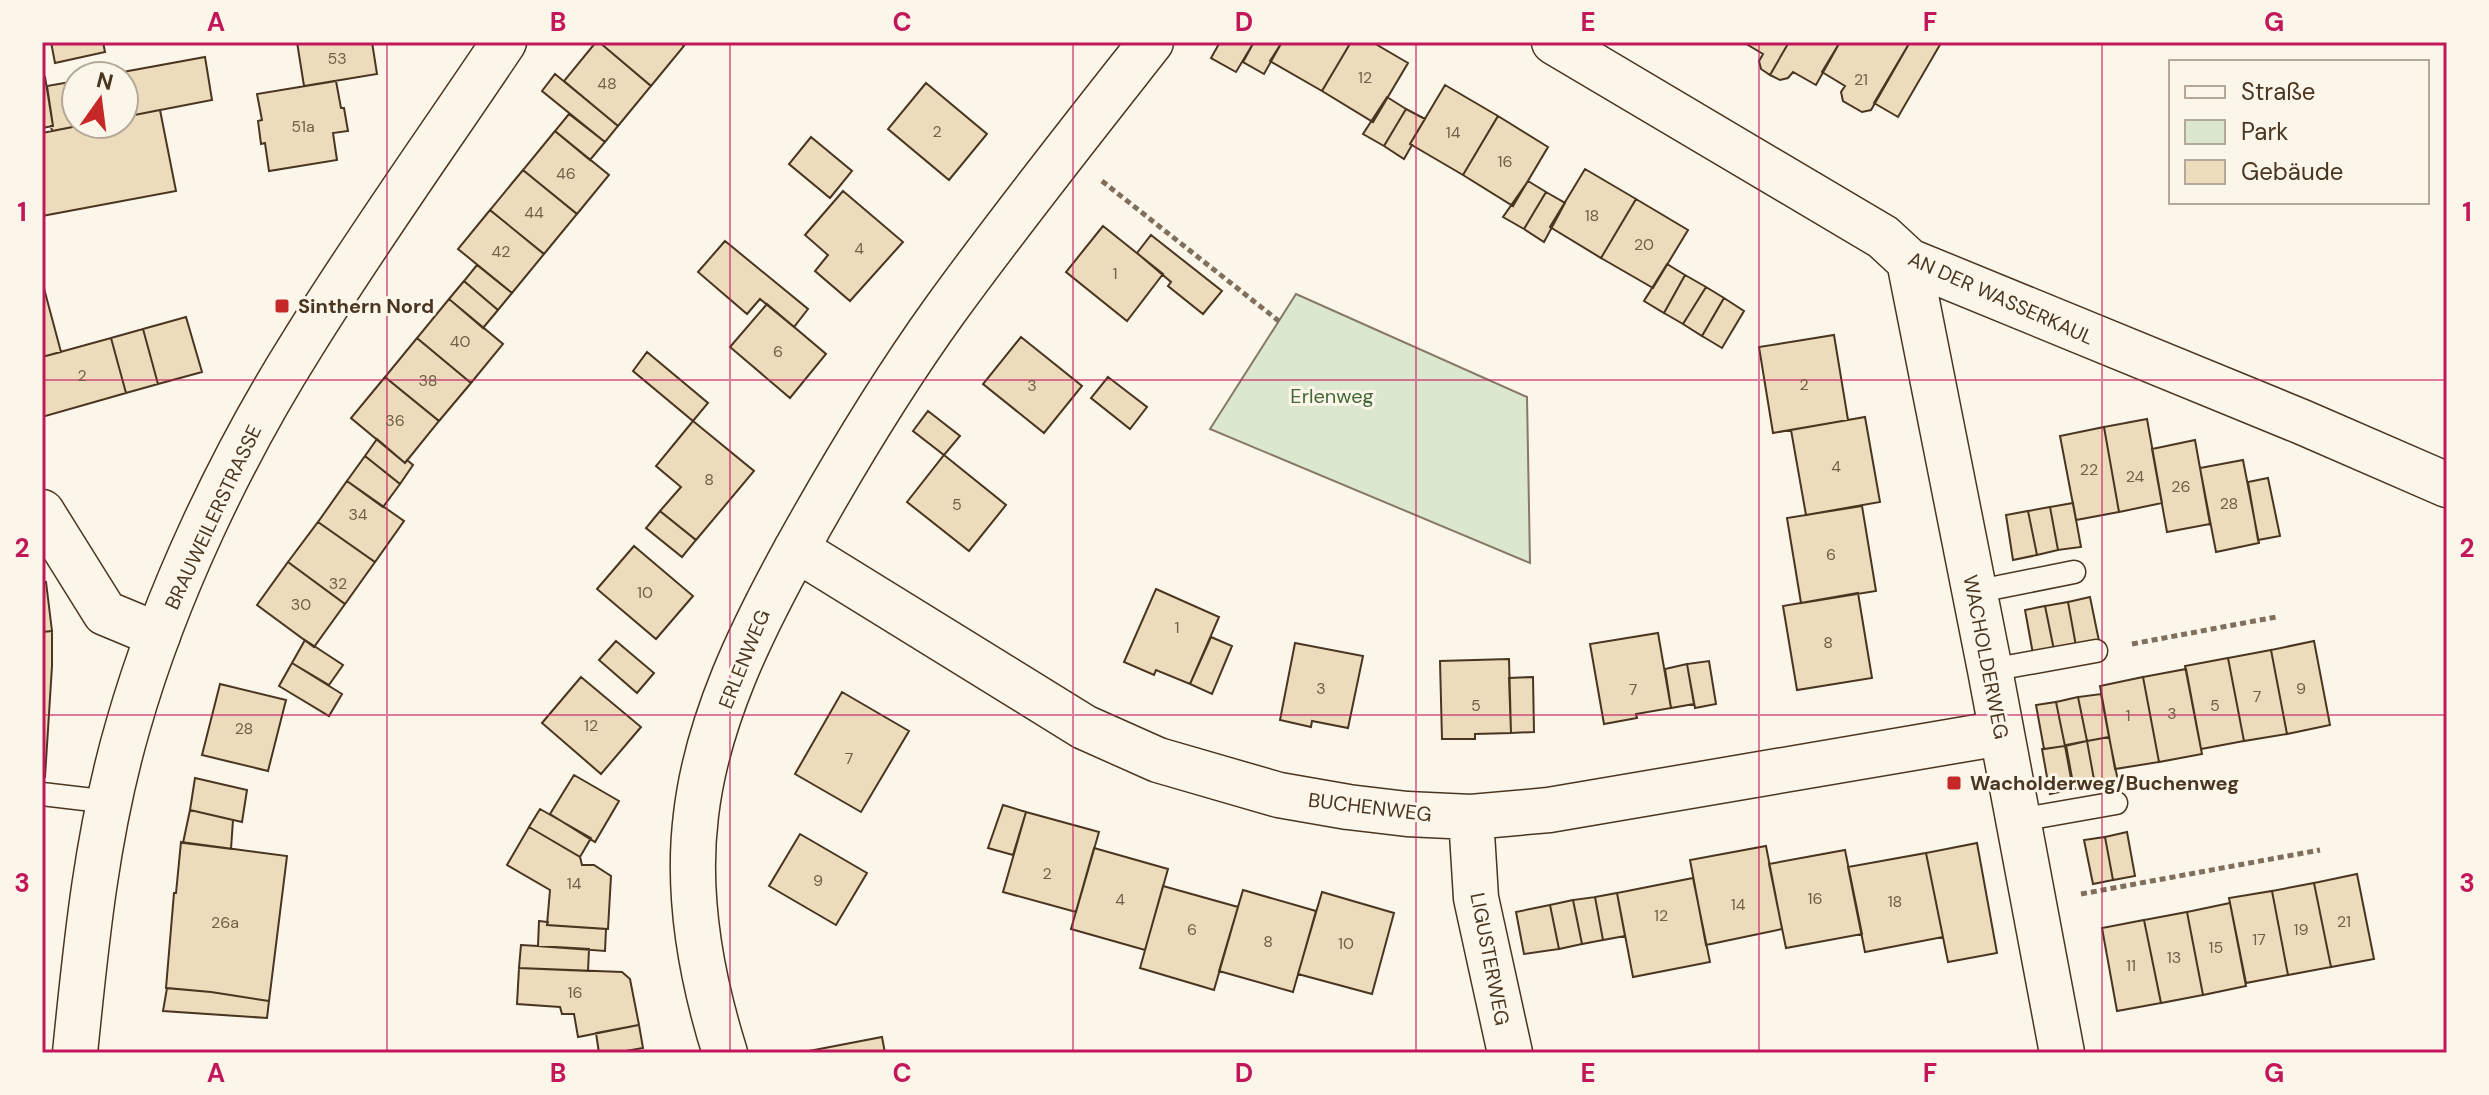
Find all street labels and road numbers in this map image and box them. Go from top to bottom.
street label: AN DER WASSERKAUL [1904,245,2098,351]
street label: BRAUWEILERSTRASSE [159,420,267,614]
street label: WACHOLDERWEG [1957,573,2015,741]
street label: ERLENWEG [712,606,776,712]
street label: BUCHENWEG [1307,787,1433,827]
street label: LIGUSTERWEG [1464,890,1516,1028]

